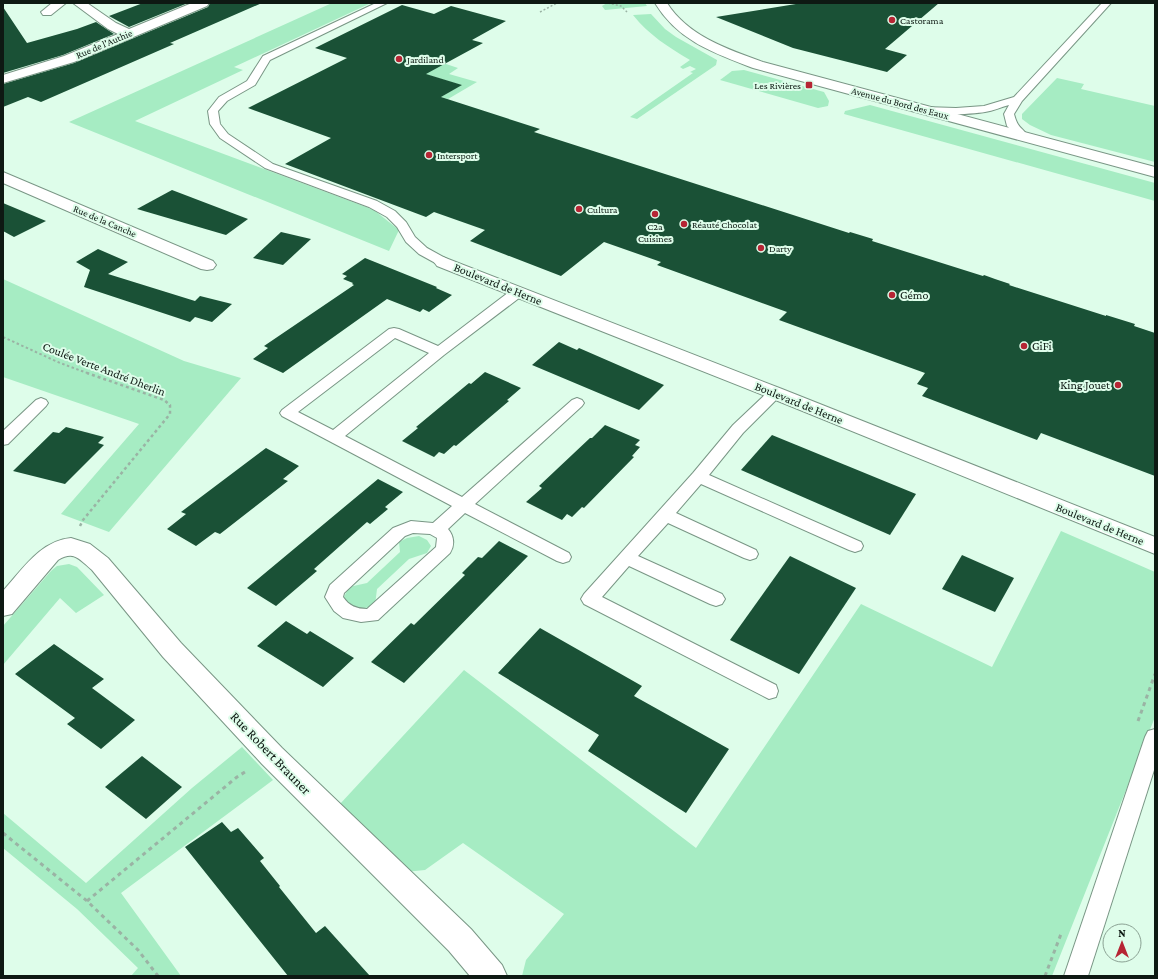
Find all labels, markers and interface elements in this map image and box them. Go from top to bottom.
marker: Castorama [887,15,897,25]
place label: Castorama [900,15,944,26]
street label: Rue de l'Authie [74,27,134,61]
marker: Jardiland [394,54,404,64]
place label: Jardiland [406,54,444,65]
place label: Les Rivières [754,80,801,91]
marker: Les Rivières [804,80,814,90]
street label: Avenue du Bord des Eaux [850,85,950,121]
marker: Intersport [424,150,434,160]
place label: Intersport [437,150,478,161]
street label: Rue de la Canche [72,203,139,239]
marker: Cultura [574,204,584,214]
place label: Cultura [587,204,618,215]
marker: C2a Cuisines [650,209,660,219]
marker: Réauté Chocolat [679,219,689,229]
place label: Réauté Chocolat [692,219,758,230]
place label: C2a Cuisines [638,221,672,244]
marker: Darty [756,243,766,253]
place label: Darty [769,243,792,254]
street label: Boulevard de Herne [452,260,544,308]
place label: Gémo [900,288,929,302]
marker: Gémo [887,290,897,300]
street label: Coulée Verte André Dherlin [41,339,168,399]
place label: GiFi [1032,339,1052,353]
marker: GiFi [1019,341,1029,351]
place label: King Jouet [1060,378,1111,392]
street label: Boulevard de Herne [753,379,845,427]
marker: King Jouet [1113,380,1123,390]
street label: Boulevard de Herne [1054,500,1146,548]
street label: Rue Robert Brauner [227,708,315,798]
north arrow [1102,923,1142,963]
text: N [1118,927,1126,939]

